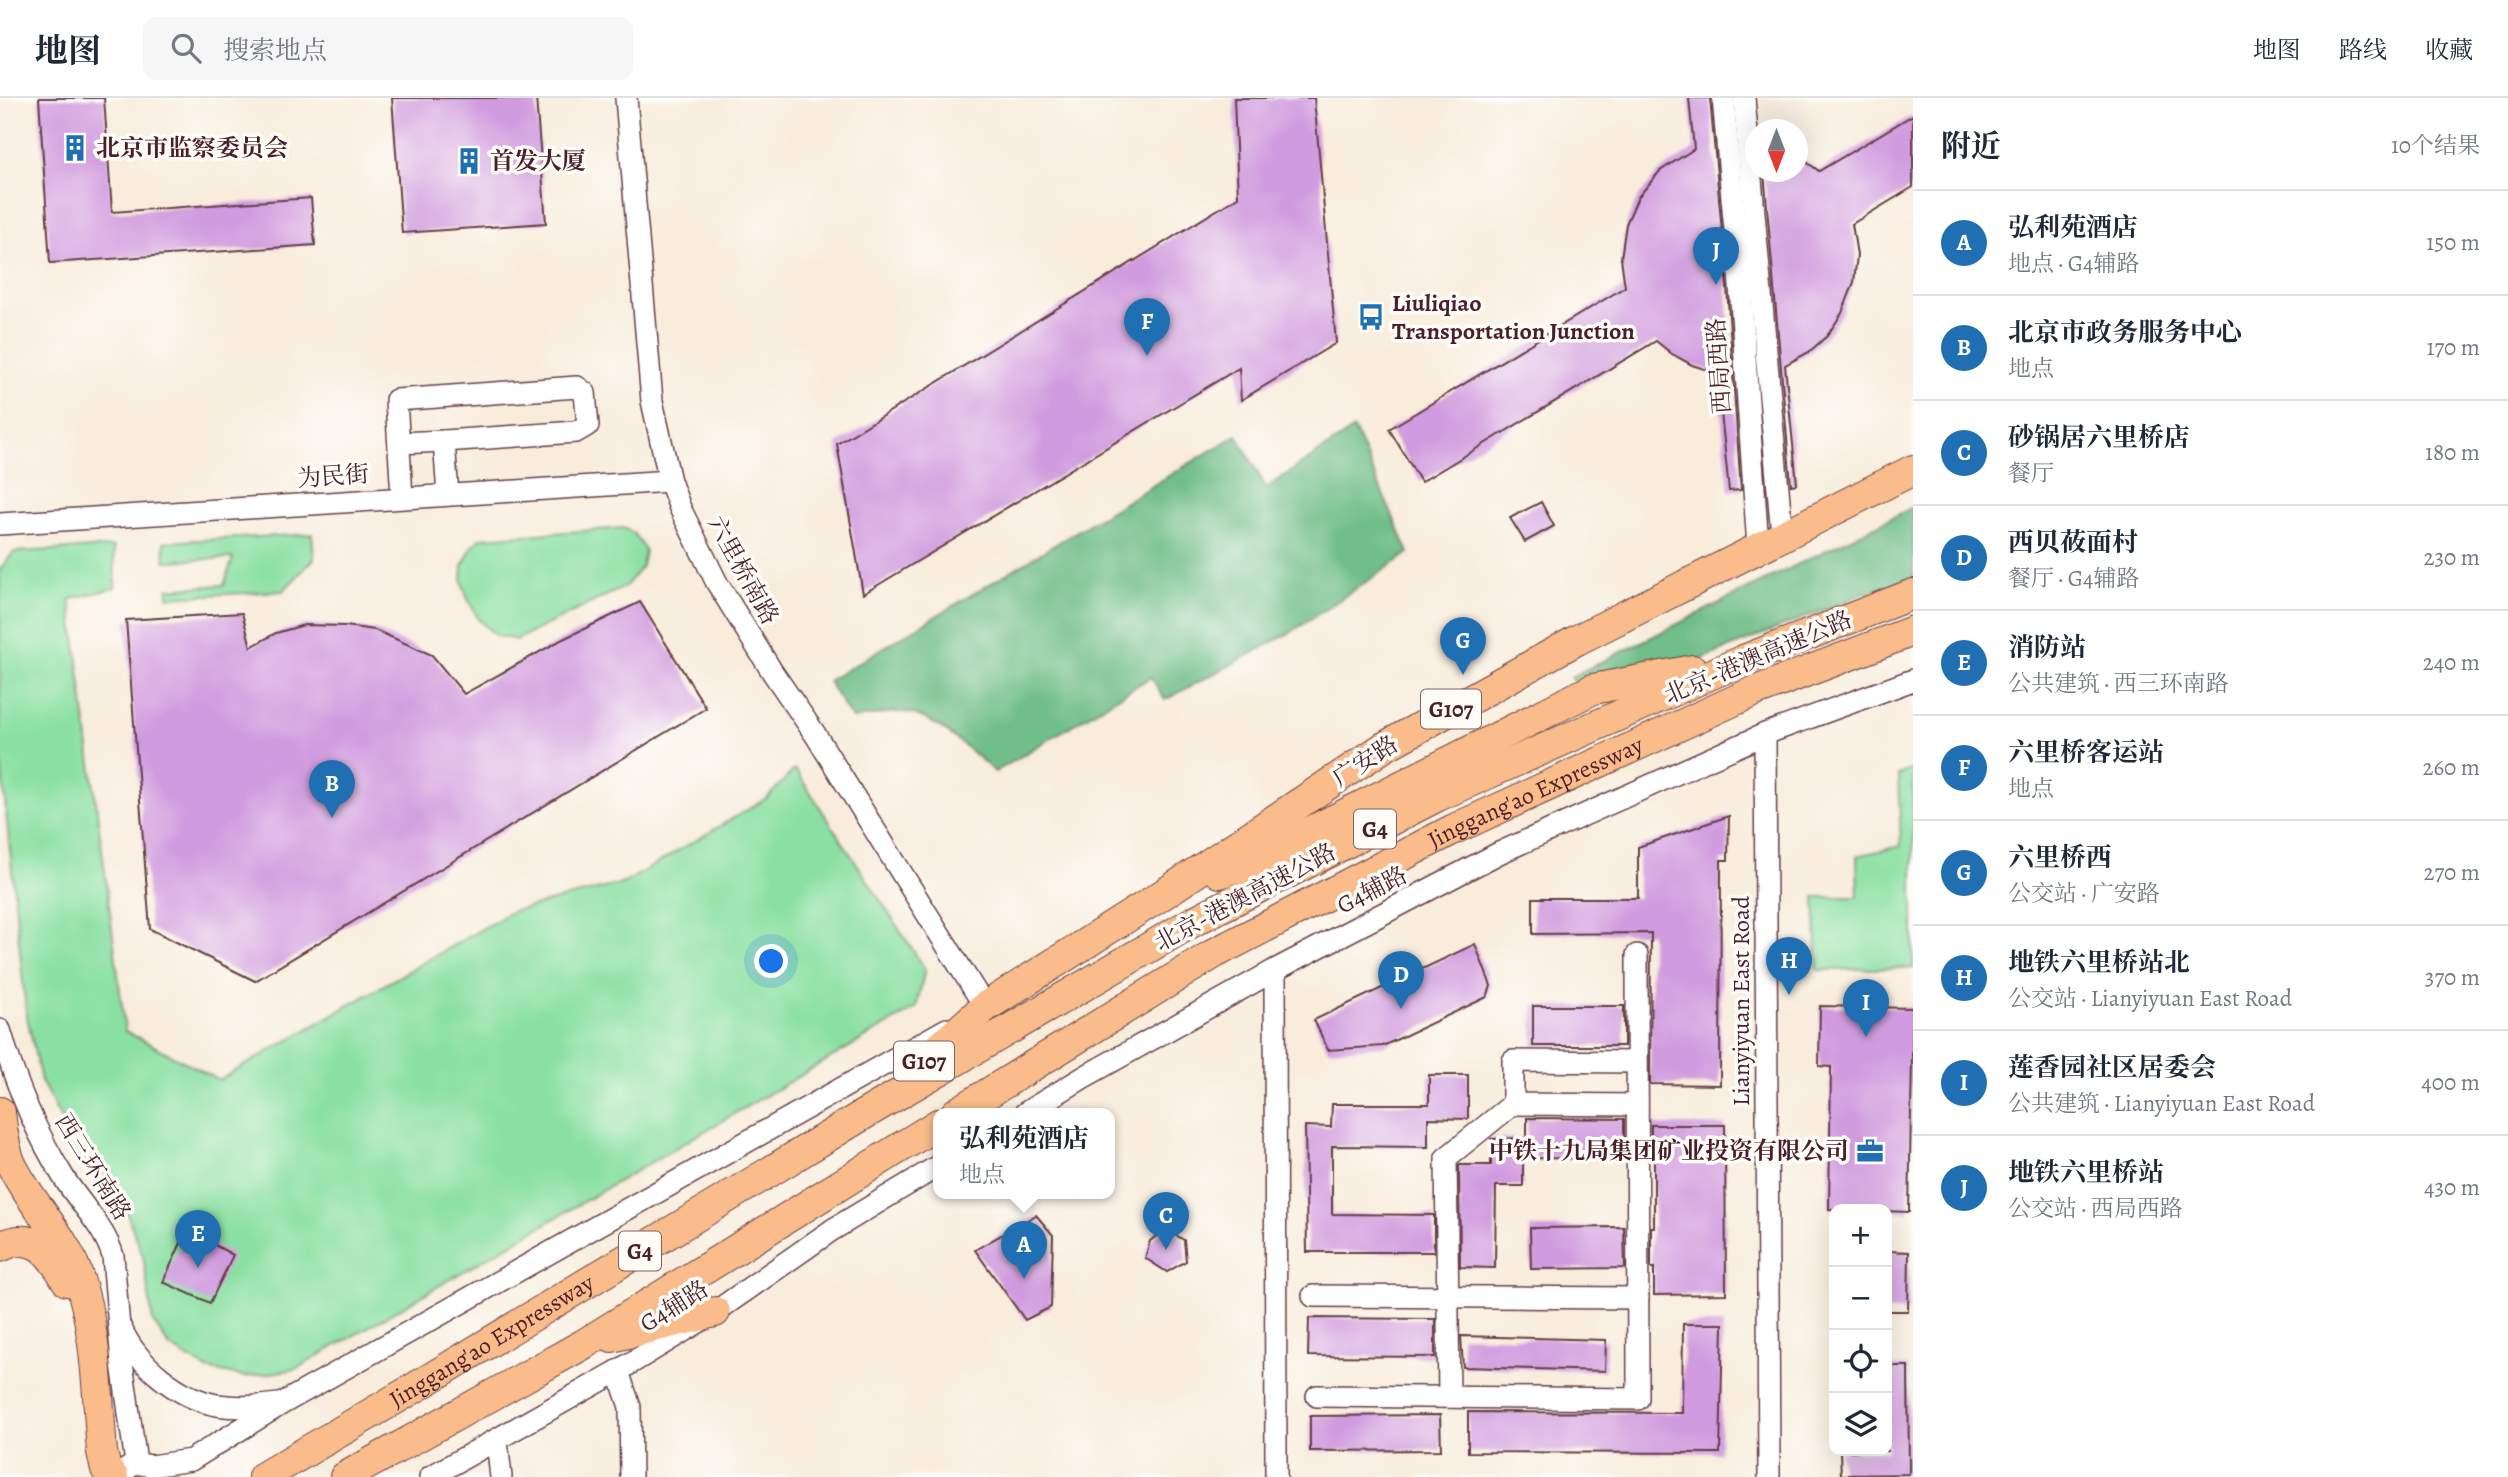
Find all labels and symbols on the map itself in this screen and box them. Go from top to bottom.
north arrow [1745,119,1808,182]
place label: 北京市监察委员会 [96,132,288,164]
building icon: 北京市监察委员会 [60,133,90,163]
place label: 首发大厦 [490,145,586,177]
building icon: 首发大厦 [454,146,484,176]
pin: J [1693,227,1739,285]
place label: Liuliqiao Transportation Junction [1392,287,1635,347]
pin: F [1124,298,1170,356]
bus stop icon: Liuliqiao Transportation Junction [1356,302,1386,332]
street label: 西局西路 [1700,317,1738,415]
street label: 为民街 [296,458,370,494]
street label: 六里桥南路 [700,510,786,630]
street label: 北京-港澳高速公路 [1659,603,1857,711]
pin: G [1440,617,1486,675]
road number: G107 [1421,690,1481,729]
street label: 广安路 [1326,728,1404,794]
street label: Jinggang'ao Expressway [1422,728,1648,856]
pin: B [309,760,355,818]
road number: G4 [1354,810,1396,848]
street label: 北京-港澳高速公路 [1149,836,1341,958]
street label: G4辅路 [1331,859,1413,921]
street label: Lianyiyuan East Road [1725,896,1757,1106]
pin: H [1766,937,1812,995]
your location [754,944,788,978]
pin: D [1378,951,1424,1009]
pin: I [1843,979,1889,1037]
road number: G107 [894,1042,954,1080]
street label: 西三环南路 [48,1108,138,1226]
place label: 中铁十九局集团矿业投资有限公司 [1489,1135,1849,1167]
office icon: 中铁十九局集团矿业投资有限公司 [1855,1136,1885,1166]
pin: C [1143,1192,1189,1250]
pin: E [175,1210,221,1268]
pin: A [1001,1221,1047,1279]
road number: G4 [619,1232,661,1270]
street label: Jinggang'ao Expressway [383,1266,600,1415]
street label: G4辅路 [634,1273,714,1339]

